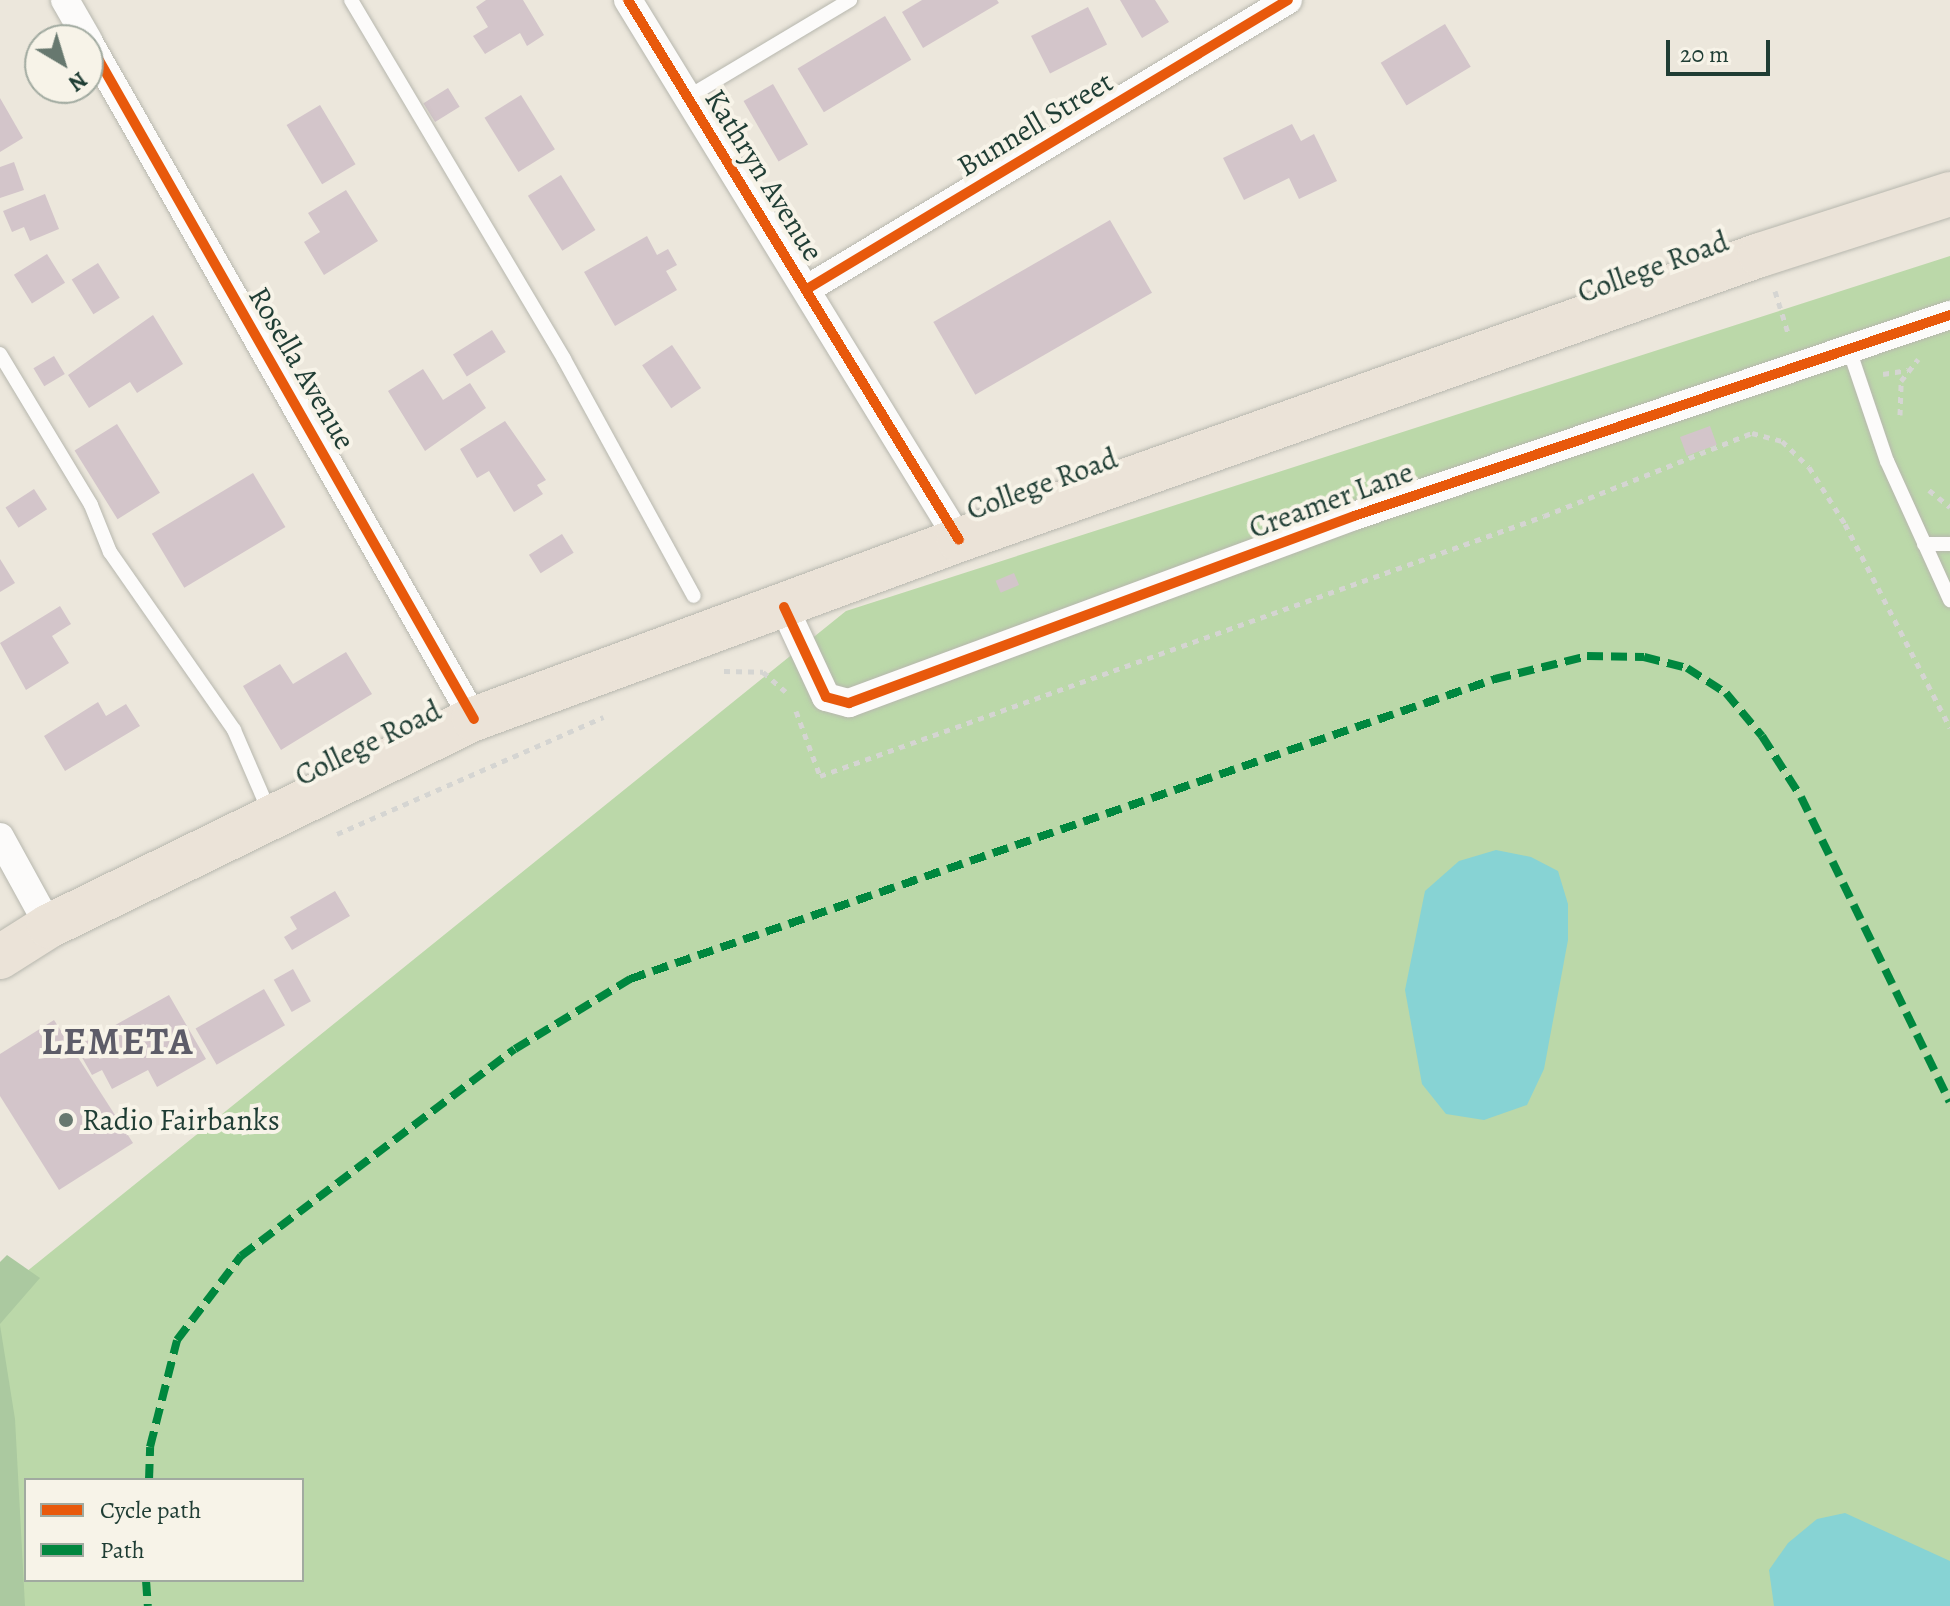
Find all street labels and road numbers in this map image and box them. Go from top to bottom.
street label: Bunnell Street [951,64,1119,184]
street label: Kathryn Avenue [697,83,831,267]
street label: College Road [1573,223,1733,311]
street label: Rosella Avenue [241,280,363,456]
street label: College Road [962,440,1122,528]
street label: Creamer Lane [1244,454,1418,546]
street label: College Road [289,692,447,794]

